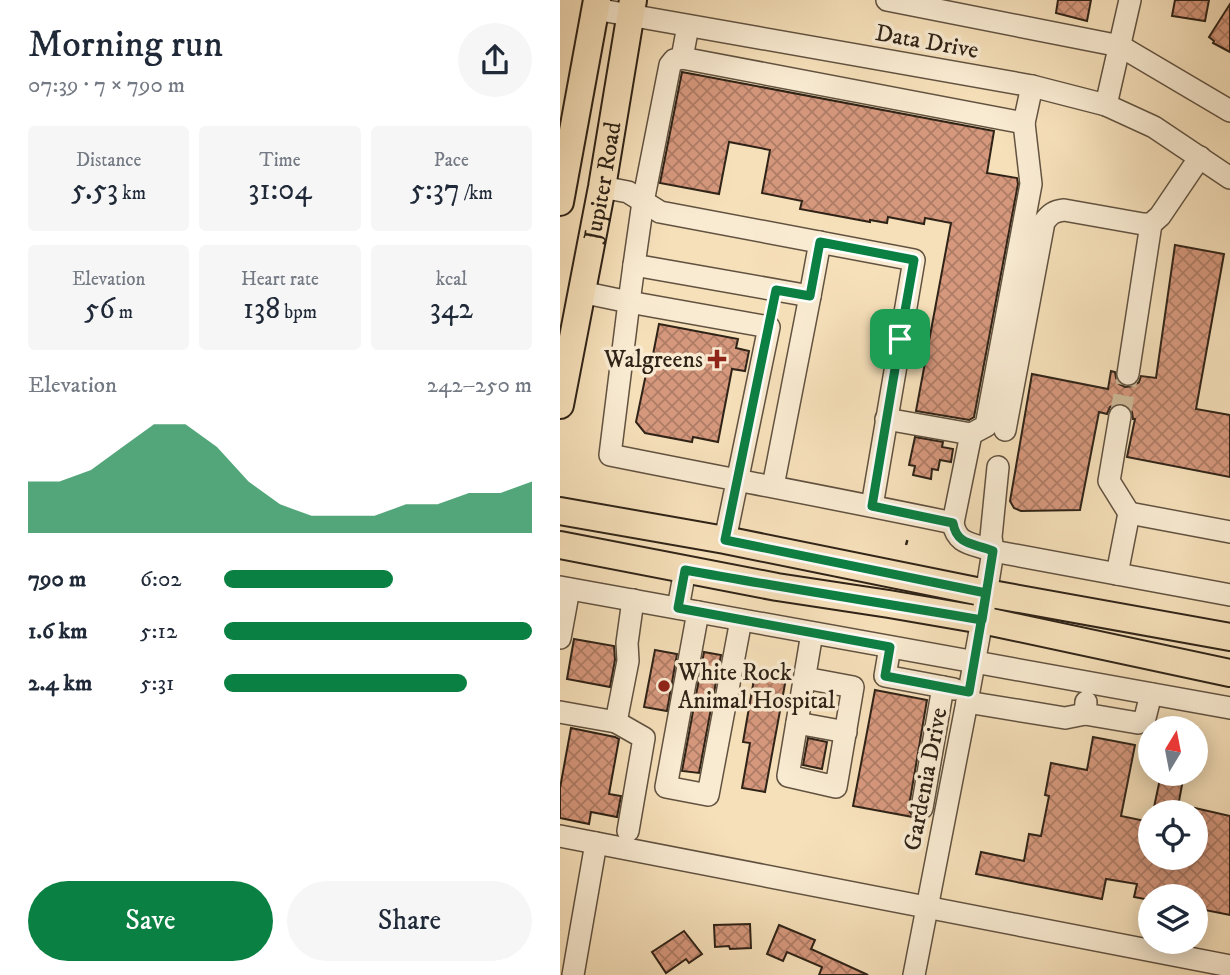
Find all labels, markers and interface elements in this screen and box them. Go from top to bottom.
street label: Data Drive [873,18,981,66]
text: Morning run [28,21,223,69]
button: share [458,23,532,97]
text: 07:39 · 7 × 790 m [28,71,185,100]
street label: Jupiter Road [578,119,629,245]
text: Distance [76,149,141,172]
text: Time [259,149,301,172]
text: Pace [434,149,469,172]
text: 5.53 [71,172,118,209]
text: 31:04 [248,172,312,209]
text: 5:37 [410,172,460,209]
text: km [118,182,146,205]
text: /km [460,182,493,205]
text: Elevation [72,268,145,291]
text: Heart rate [241,268,319,291]
text: kcal [436,268,467,291]
text: 56 [84,291,115,328]
text: 138 [243,291,280,328]
text: 342 [430,291,473,328]
text: m [115,301,133,324]
text: bpm [280,301,317,324]
pin [870,309,930,369]
icon: arrive [881,320,919,358]
place label: Walgreens [603,345,703,375]
marker: Walgreens [709,351,725,367]
text: Elevation [28,371,117,400]
text: 242–250 m [427,371,532,400]
text: 790 m [28,565,86,594]
text: 6:02 [140,565,182,594]
text: 1.6 km [28,617,87,646]
text: 5:12 [140,617,177,646]
place label: White Rock Animal Hospital [677,658,836,716]
text: 2.4 km [28,669,92,698]
text: 5:31 [140,669,174,698]
marker: White Rock Animal Hospital [656,678,672,694]
street label: Gardenia Drive [897,705,955,853]
north arrow [1138,716,1208,786]
map controls [1138,716,1208,954]
button: locate [1138,800,1208,870]
button: Save [28,881,273,961]
button: Share [287,881,532,961]
button: layers [1138,884,1208,954]

